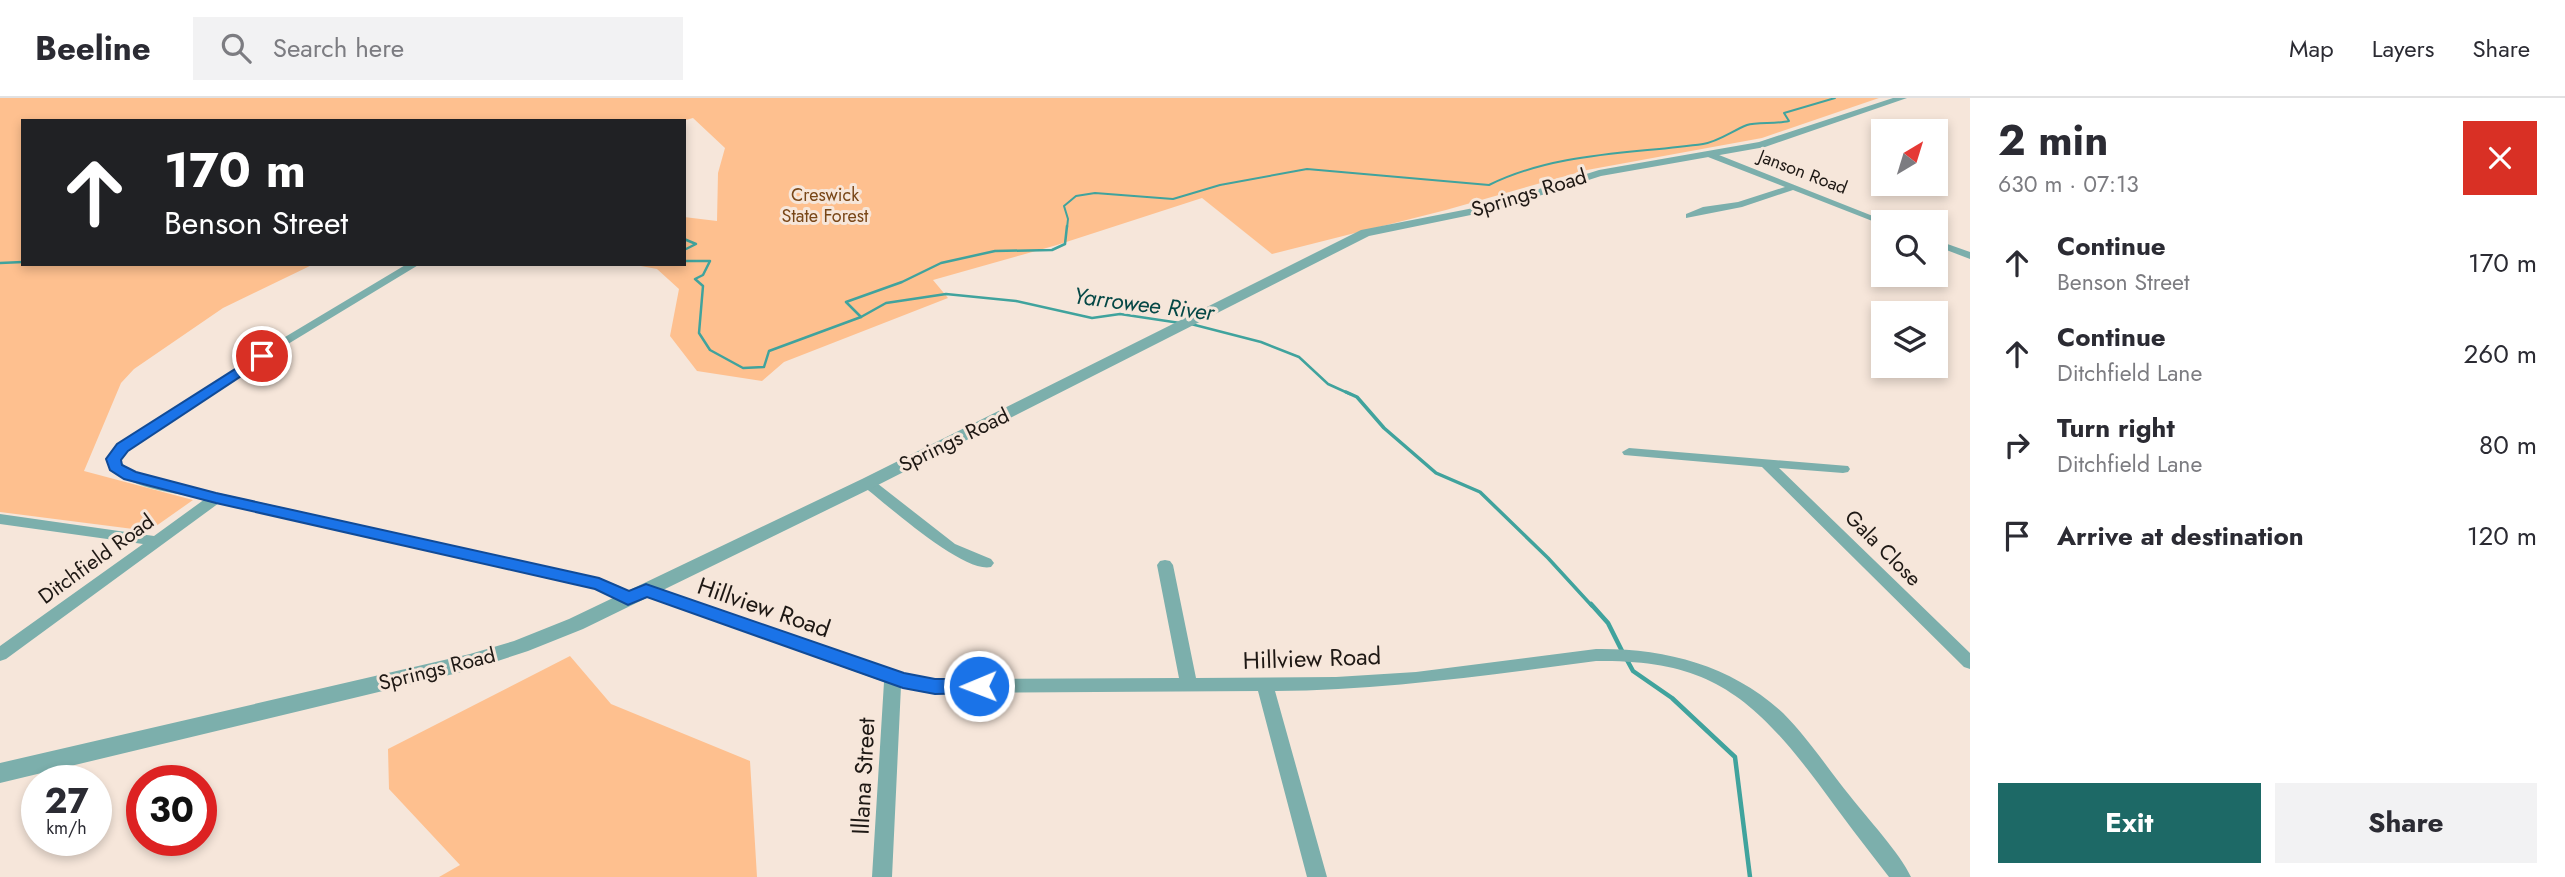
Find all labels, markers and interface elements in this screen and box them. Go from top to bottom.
search box [193,17,683,80]
text: Beeline [35,25,151,72]
icon: search [217,29,255,67]
text: Search here [273,29,404,67]
text: Map [2289,31,2334,66]
text: Layers [2372,31,2434,66]
text: Share [2472,31,2530,66]
text: 2 min [1998,110,2108,171]
north arrow [1871,119,1948,196]
map controls [1871,119,1948,378]
button: close [2463,121,2537,195]
text: 170 m [164,135,306,205]
street label: Janson Road [1753,142,1851,201]
icon: ahead [49,147,140,238]
street label: Springs Road [1468,161,1590,225]
text: 630 m · 07:13 [1998,167,2139,201]
park label: Creswick State Forest [782,182,869,229]
text: Benson Street [164,200,348,246]
button: search [1871,210,1948,287]
text: Continue [2057,227,2166,265]
icon: ahead [1998,244,2036,282]
text: 170 m [2468,244,2537,282]
text: Benson Street [2057,265,2189,299]
water label: Yarrowee River [1072,279,1218,330]
button: layers [1871,301,1948,378]
text: Continue [2057,318,2166,356]
pin [232,326,292,386]
icon: ahead [1998,335,2036,373]
text: 260 m [2464,335,2537,373]
icon: arrive [243,337,281,375]
text: Ditchfield Lane [2057,356,2202,390]
street label: Springs Road [894,400,1014,480]
text: Turn right [2057,409,2175,447]
icon: right [1998,426,2036,464]
text: 80 m [2479,426,2537,464]
text: Ditchfield Lane [2057,447,2202,481]
street label: Gala Close [1838,503,1928,593]
street label: Ditchfield Road [32,507,160,611]
icon: arrive [1998,517,2036,555]
text: Arrive at destination [2057,517,2304,555]
text: 120 m [2467,517,2537,555]
street label: Hillview Road [693,568,835,646]
street label: Hillview Road [1242,638,1382,678]
street label: Springs Road [376,640,498,698]
position arrow [942,649,1016,723]
street label: Illana Street [842,716,884,835]
speed limit sign: 30 [126,765,217,856]
text: 27 [44,776,89,826]
button: Exit [1998,783,2261,863]
button: Share [2275,783,2537,863]
text: km/h [46,815,87,841]

